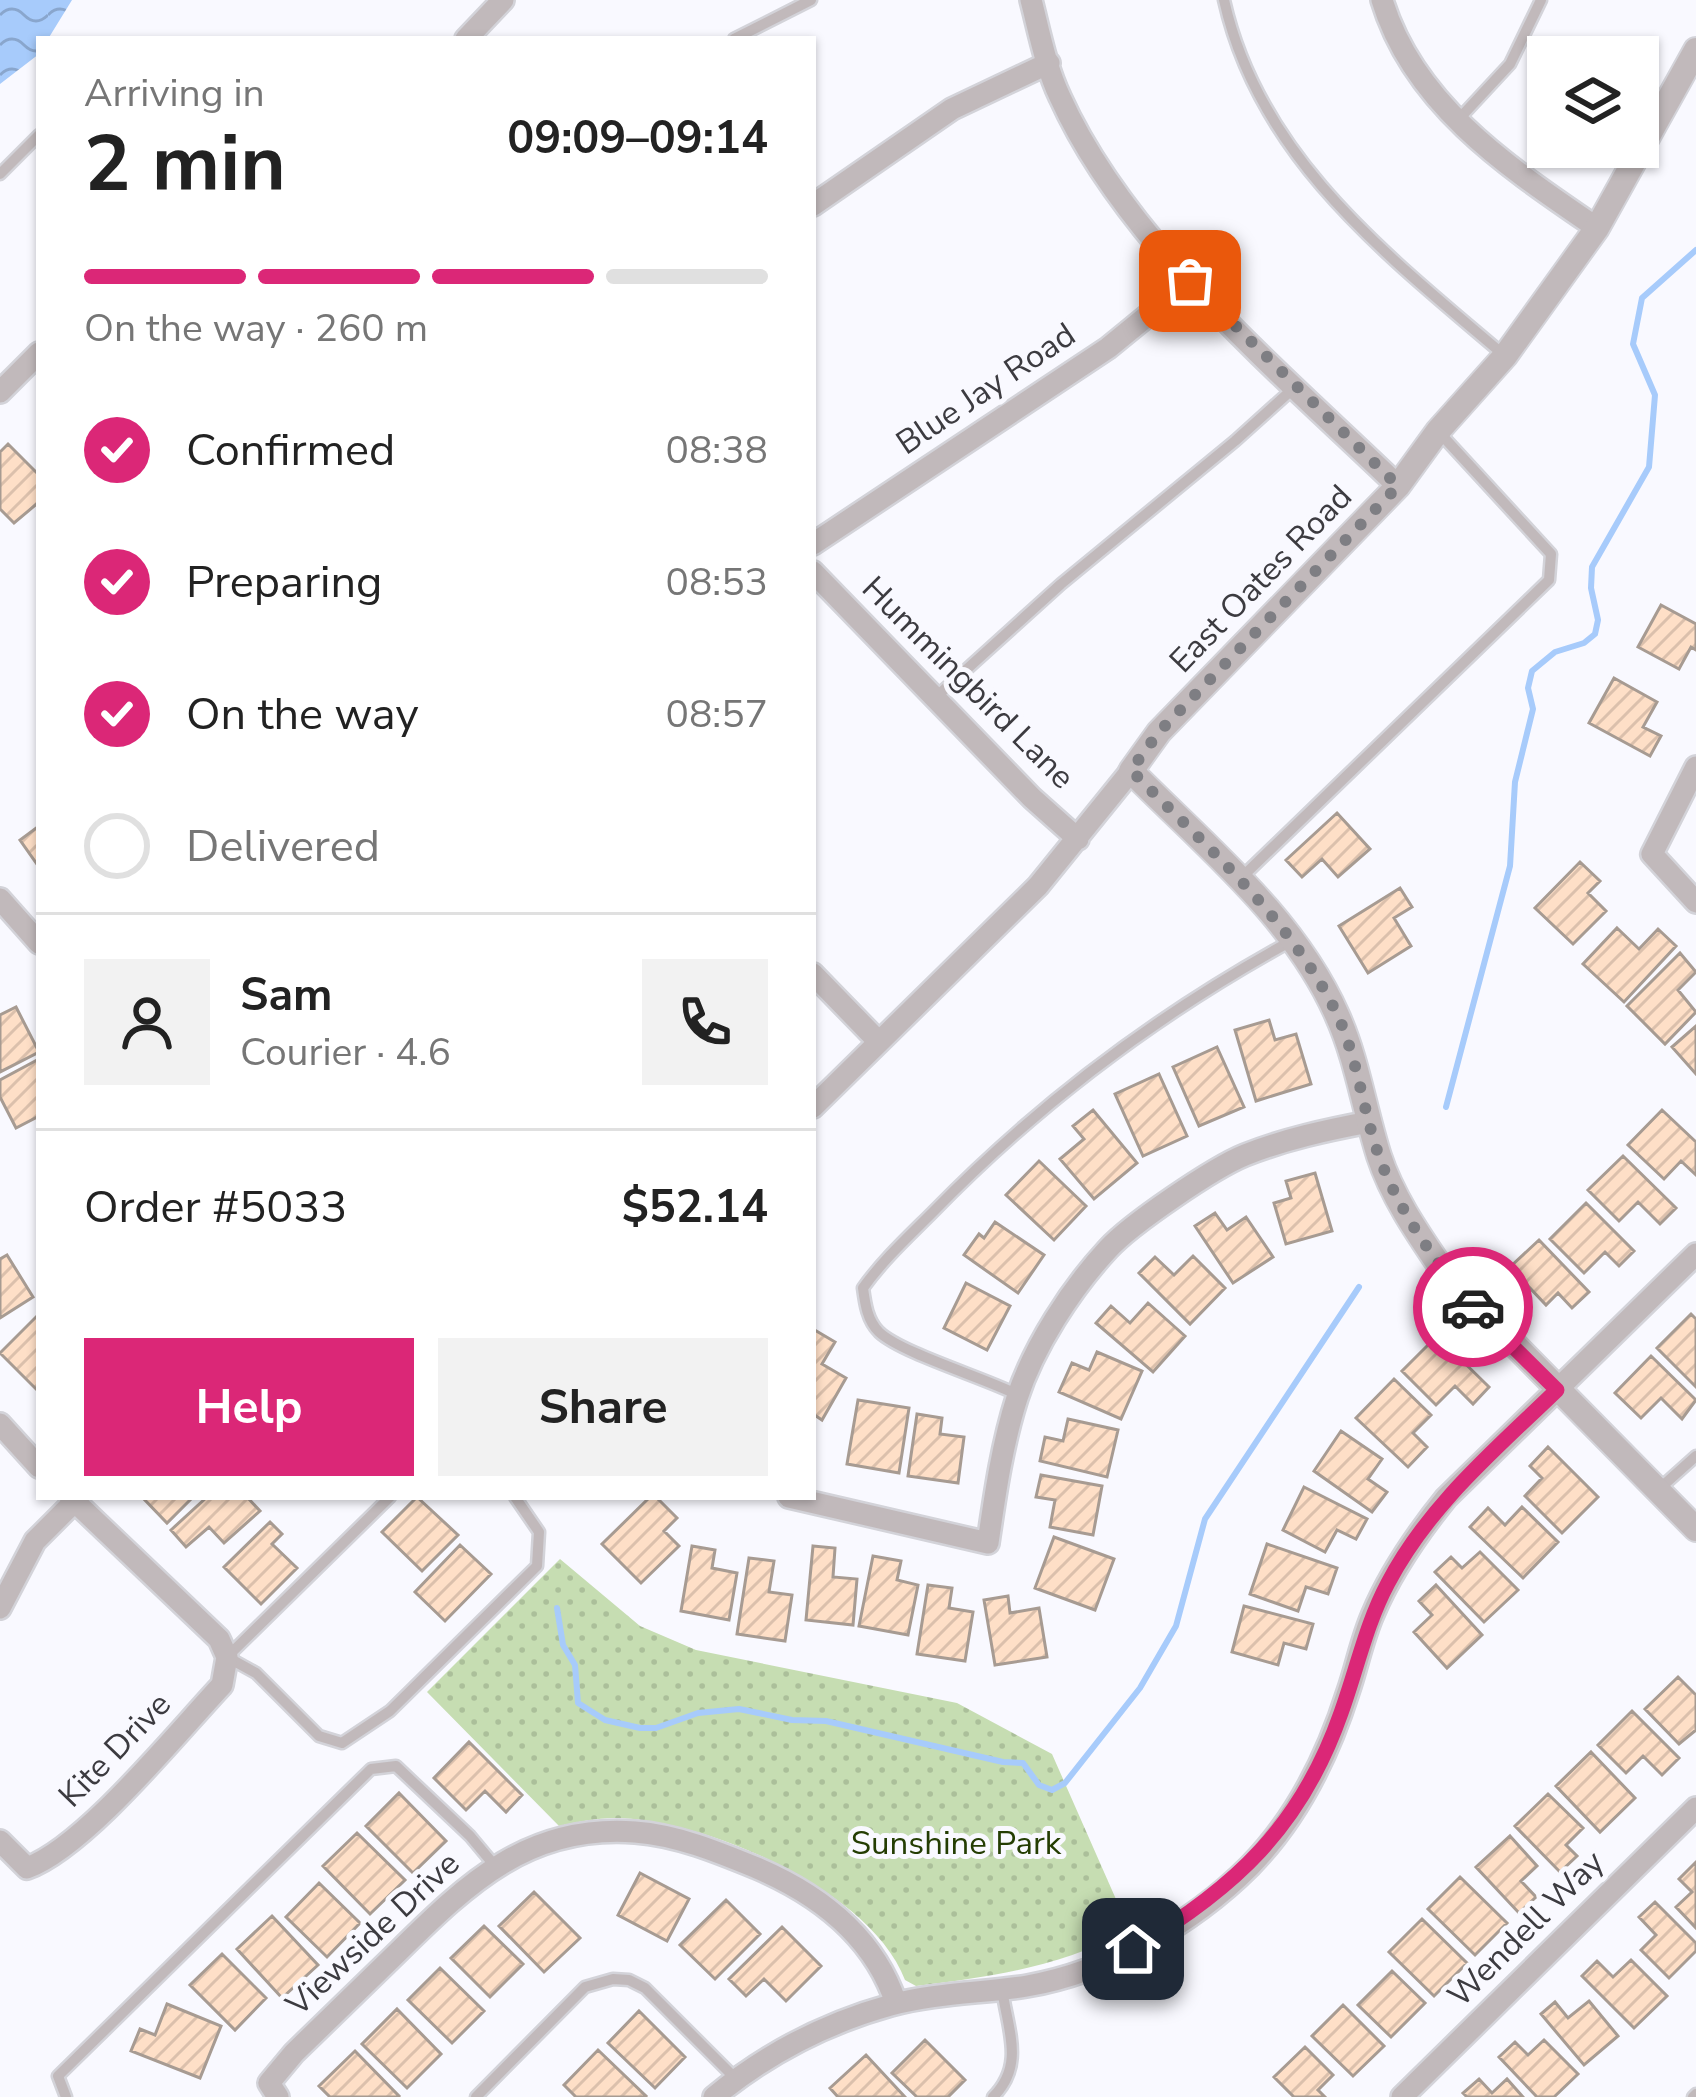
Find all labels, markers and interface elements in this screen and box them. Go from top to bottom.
map controls [1527,36,1659,168]
button: layers [1527,36,1659,168]
text: Arriving in [84,67,265,120]
text: 09:09–09:14 [507,108,768,169]
text: 2 min [84,111,286,218]
pin [1139,230,1241,332]
icon: bag [1157,248,1223,314]
text: On the way · 260 m [84,302,428,355]
street label: Blue Jay Road [888,313,1084,465]
icon: check [84,417,150,483]
text: Confirmed [186,420,395,481]
text: 08:38 [666,424,768,477]
street label: East Oates Road [1160,475,1362,683]
icon: check [84,549,150,615]
text: Preparing [186,552,382,613]
text: 08:53 [666,556,768,609]
street label: Hummingbird Lane [852,567,1084,799]
icon: check [84,681,150,747]
text: On the way [186,684,419,745]
text: 08:57 [666,688,768,741]
text: Delivered [186,816,380,877]
button: person [84,959,210,1085]
button: phone [642,959,768,1085]
text: Sam [240,965,332,1026]
text: Courier · 4.6 [240,1026,451,1079]
text: Order #5033 [84,1177,347,1238]
text: $52.14 [622,1177,768,1238]
courier [1413,1247,1533,1367]
icon: car [1440,1274,1506,1340]
button: Help [84,1338,414,1476]
button: Share [438,1338,768,1476]
street label: Kite Drive [49,1683,181,1817]
park label: Sunshine Park [851,1821,1062,1866]
street label: Wendell Way [1438,1841,1614,2017]
street label: Viewside Drive [276,1842,470,2027]
pin [1082,1898,1184,2000]
icon: home [1100,1916,1166,1982]

